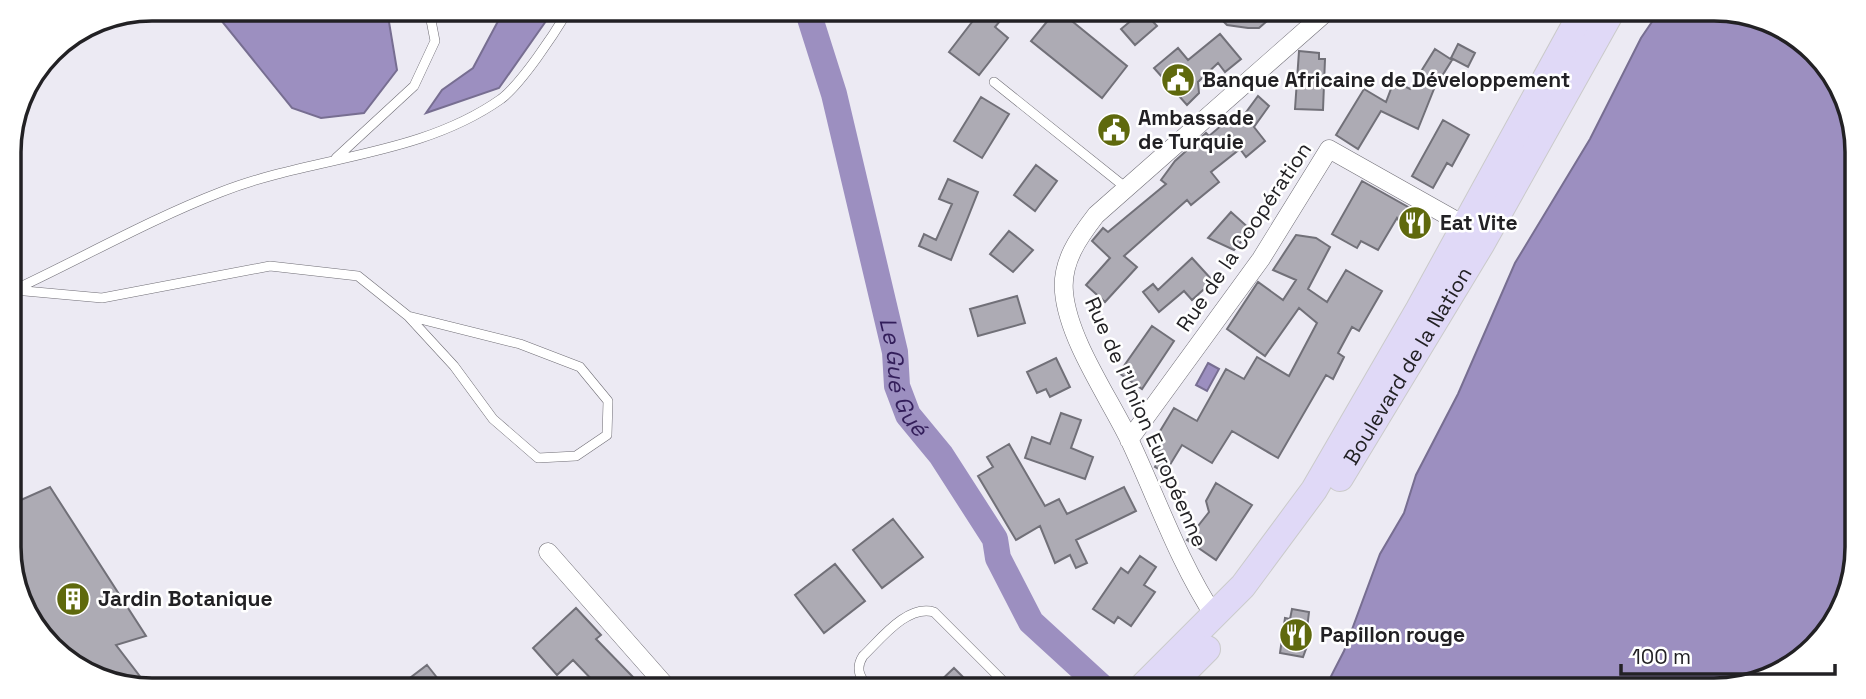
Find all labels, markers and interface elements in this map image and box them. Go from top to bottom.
public building icon: Banque Africaine de Développement [1159,61,1197,99]
place label: Banque Africaine de Développement [1202,66,1570,93]
place label: Ambassade de Turquie [1138,104,1254,155]
public building icon: Ambassade de Turquie [1095,111,1133,149]
street label: Rue de la Coopération [1170,137,1317,337]
restaurant icon: Eat Vite [1396,204,1434,242]
place label: Eat Vite [1440,209,1518,236]
street label: Boulevard de la Nation [1337,262,1477,470]
street label: Rue de l'Union Européenne [1079,293,1214,551]
water label: Le Gué Gué [872,314,935,444]
building icon: Jardin Botanique [54,580,92,618]
place label: Jardin Botanique [98,585,273,612]
restaurant icon: Papillon rouge [1277,616,1315,654]
place label: Papillon rouge [1320,621,1465,648]
scale bar [1621,632,1834,676]
text: 100 m [1632,643,1691,670]

